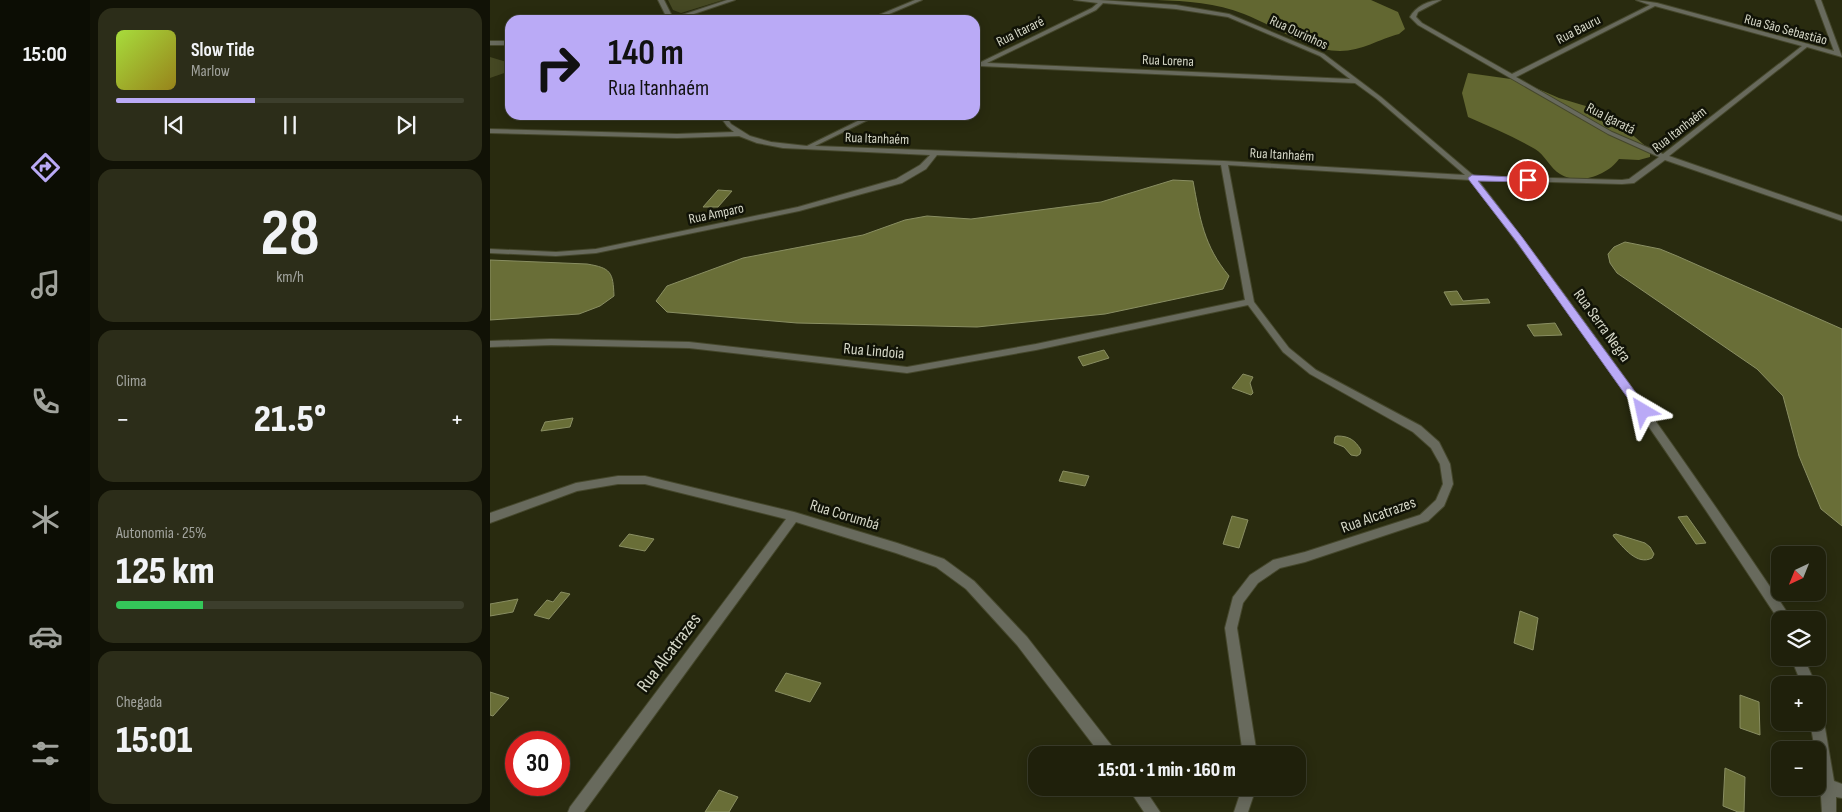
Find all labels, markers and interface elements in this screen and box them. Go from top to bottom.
street label: Rua São Sebastião [1742,10,1829,49]
street label: Rua Bauru [1553,11,1603,48]
street label: Rua Ourinhos [1267,12,1331,53]
street label: Rua Itararé [994,13,1047,50]
text: 140 m [608,32,684,75]
icon: right [525,35,590,100]
text: Slow Tide [191,39,255,62]
text: 15:00 [23,41,67,68]
street label: Rua Lorena [1142,51,1194,70]
text: Marlow [191,62,230,81]
text: Rua Itanhaém [608,75,709,102]
street label: Rua Igaratá [1584,99,1638,138]
street label: Rua Itanhaém [1649,103,1710,156]
icon: previous [160,111,188,139]
icon: pause [276,111,304,139]
icon: next [392,111,420,139]
street label: Rua Itanhaém [845,129,909,148]
street label: Rua Itanhaém [1249,144,1315,165]
icon: directions [28,150,63,185]
pin [1507,159,1549,201]
icon: arrive [1514,166,1542,194]
text: 28 [260,196,320,274]
street label: Rua Amparo [687,199,745,228]
icon: music [28,267,63,302]
text: km/h [276,268,304,287]
street label: Rua Serra Negra [1569,286,1635,366]
street label: Rua Lindoia [843,339,905,364]
text: Clima [116,372,146,391]
icon: phone [28,384,63,419]
position arrow [1616,384,1668,436]
text: 21.5° [254,397,326,442]
text: − [116,403,130,436]
text: + [450,403,464,436]
street label: Rua Alcatrazes [1338,493,1419,538]
street label: Rua Corumbá [808,496,881,535]
icon: climate [28,502,63,537]
text: Autonomia · 25% [116,524,207,543]
north arrow [1771,546,1826,601]
map controls [1771,546,1826,796]
text: 125 km [116,549,215,594]
street label: Rua Alcatrazes [632,609,706,697]
button: layers [1771,611,1826,666]
icon: car [28,619,63,654]
button: + [1771,676,1826,731]
text: Chegada [116,693,162,712]
text: 15:01 [116,718,192,763]
speed limit sign: 30 [505,731,570,796]
icon: filters [28,736,63,771]
button: − [1771,741,1826,796]
text: 15:01 · 1 min · 160 m [1098,759,1236,782]

